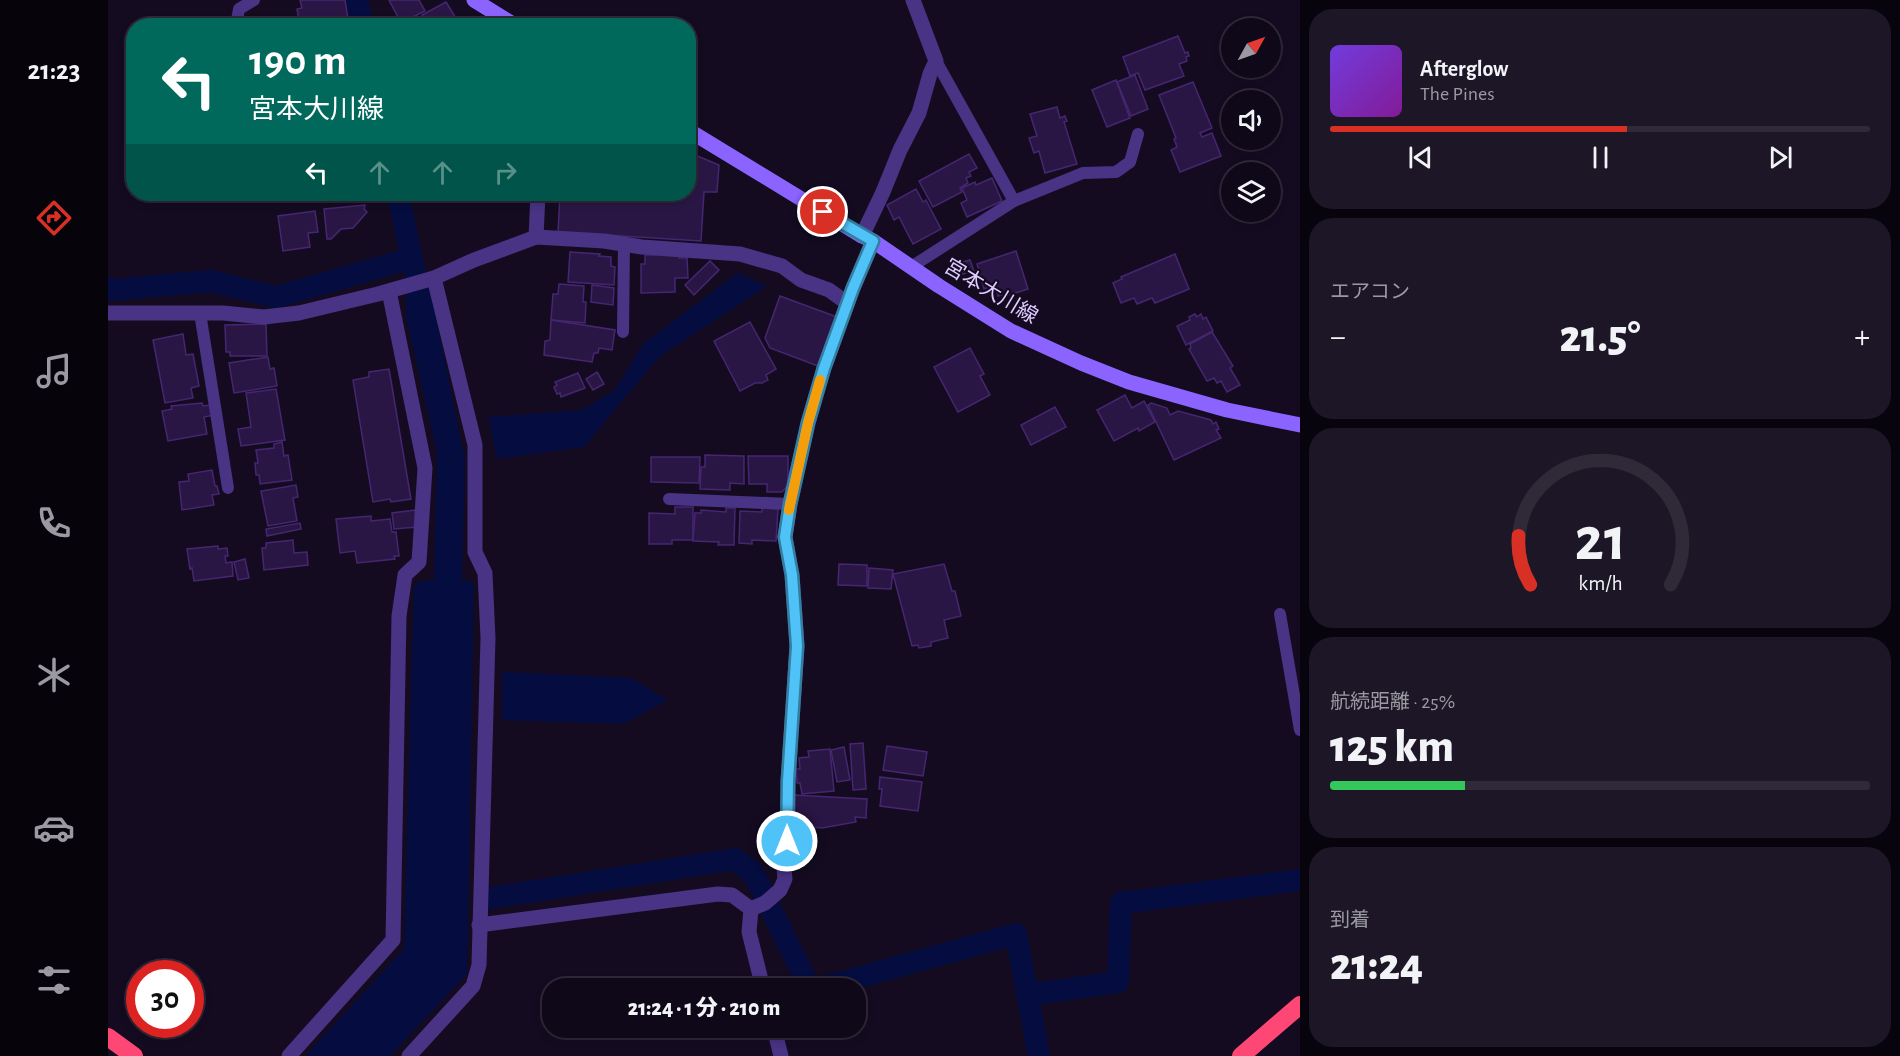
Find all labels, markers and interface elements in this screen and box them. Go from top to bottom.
north arrow [1221,18,1281,78]
map controls [1221,18,1281,222]
text: 190 m [249,40,347,82]
icon: left [150,42,228,120]
text: 21:23 [28,57,80,84]
text: Afterglow [1420,58,1508,80]
text: The Pines [1420,84,1495,104]
button: sound [1221,90,1281,150]
text: 宮本大川線 [249,96,384,123]
icon: previous [1404,141,1437,174]
icon: pause [1584,141,1617,174]
icon: next [1764,141,1797,174]
icon: left [300,156,333,189]
icon: ahead [363,156,396,189]
icon: ahead [426,156,459,189]
icon: right [489,156,522,189]
button: layers [1221,162,1281,222]
pin [797,186,848,237]
icon: arrive [806,195,839,228]
icon: directions [33,197,75,239]
street label: 宮本大川線 [940,255,1042,327]
text: エアコン [1330,282,1410,302]
text: 21.5° [1559,315,1641,360]
text: − [1330,321,1346,354]
text: + [1854,321,1870,354]
icon: music [33,350,75,392]
icon: phone [33,502,75,544]
text: 21 [1574,509,1626,571]
text: km/h [1578,573,1622,594]
icon: climate [33,654,75,696]
text: 航続距離 · 25% [1330,692,1455,712]
text: 125 km [1330,725,1454,770]
icon: car [33,807,75,849]
position arrow [755,809,819,873]
text: 到着 [1330,910,1370,930]
text: 21:24 [1330,943,1423,988]
icon: filters [33,959,75,1001]
speed limit sign: 30 [126,960,204,1038]
text: 21:24 · 1 分 · 210 m [628,997,780,1019]

